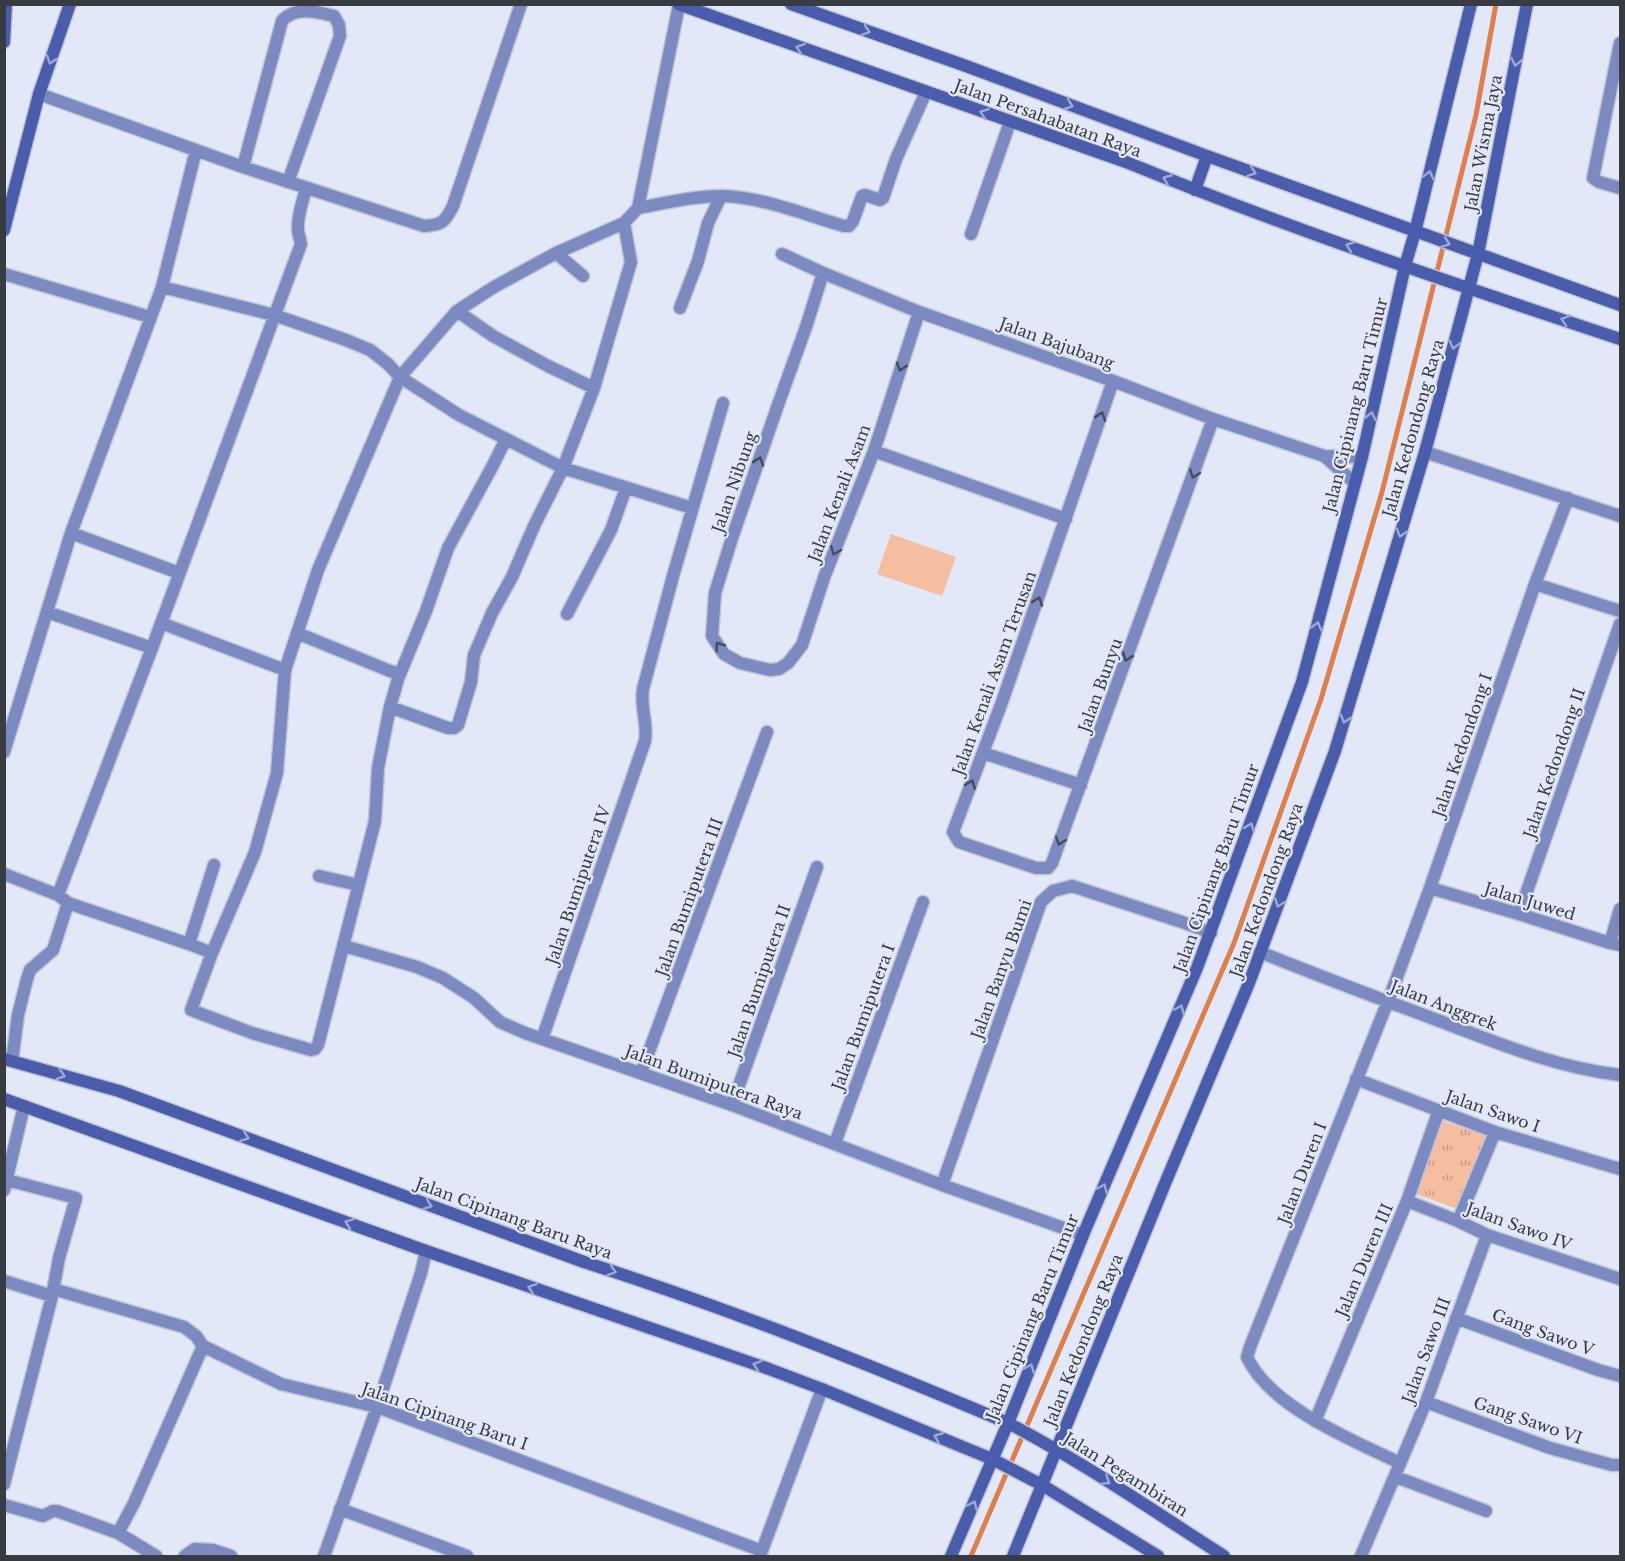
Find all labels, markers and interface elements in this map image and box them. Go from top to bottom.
one-way arrow [860,23,871,36]
one-way arrow [795,42,806,55]
one-way arrow [46,54,58,65]
one-way arrow [1510,57,1523,67]
street label: Jalan Wisma Jaya [1460,73,1506,215]
street label: Jalan Persahabatan Raya [950,74,1144,161]
one-way arrow [1063,97,1074,110]
one-way arrow [979,107,990,120]
one-way arrow [1246,165,1257,178]
one-way arrow [1422,171,1435,181]
one-way arrow [1163,174,1174,186]
one-way arrow [1440,235,1451,248]
one-way arrow [1346,241,1356,254]
street label: Jalan Cipinang Baru Timur [1318,295,1391,516]
street label: Jalan Bajubang [995,312,1118,373]
one-way arrow [1560,315,1571,328]
street label: Jalan Kedondong Raya [1377,337,1448,521]
one-way arrow [1448,340,1461,350]
one-way arrow [896,361,908,372]
one-way arrow [1094,411,1107,422]
one-way arrow [1364,412,1377,422]
street label: Jalan Kenali Asam [803,421,874,566]
street label: Jalan Nibung [707,428,761,537]
one-way arrow [751,456,764,467]
one-way arrow [1188,468,1201,479]
one-way arrow [1396,527,1408,537]
one-way arrow [830,544,842,555]
street label: Jalan Kenali Asam Terusan [947,568,1040,780]
one-way arrow [1030,596,1043,606]
one-way arrow [1309,621,1322,631]
street label: Jalan Bunyu [1073,635,1126,737]
one-way arrow [715,642,726,653]
one-way arrow [1122,652,1135,662]
street label: Jalan Kedondong I [1427,670,1496,821]
street label: Jalan Kedondong II [1518,685,1589,843]
one-way arrow [1340,713,1352,724]
street label: Jalan Cipinang Baru Timur [1168,761,1263,977]
one-way arrow [964,779,977,790]
street label: Jalan Kedondong Raya [1224,800,1307,982]
street label: Jalan Bumiputera IV [541,802,615,969]
street label: Jalan Bumiputera III [650,815,727,981]
one-way arrow [1243,822,1255,833]
one-way arrow [1055,835,1068,846]
street label: Jalan Juwed [1480,877,1578,924]
street label: Jalan Banyu Bumi [966,896,1036,1043]
one-way arrow [1273,897,1286,908]
street label: Jalan Bumiputera II [723,902,795,1062]
street label: Jalan Bumiputera I [827,941,899,1095]
street label: Jalan Anggrek [1386,975,1500,1035]
one-way arrow [1173,1004,1185,1015]
street label: Jalan Bumiputera Raya [621,1040,806,1124]
one-way arrow [56,1067,66,1080]
street label: Jalan Sawo I [1441,1085,1543,1136]
street label: Jalan Duren I [1273,1119,1331,1229]
one-way arrow [239,1130,250,1143]
street label: Jalan Cipinang Baru Raya [411,1172,615,1263]
one-way arrow [1096,1183,1108,1194]
street label: Jalan Sawo IV [1462,1197,1575,1254]
one-way arrow [422,1198,433,1210]
street label: Jalan Duren III [1330,1200,1397,1322]
street label: Jalan Cipinang Baru Timur [981,1211,1083,1425]
one-way arrow [344,1218,354,1231]
street label: Jalan Kedondong Raya [1038,1251,1127,1431]
one-way arrow [606,1264,617,1276]
one-way arrow [528,1283,538,1295]
street label: Jalan Sawo III [1397,1294,1454,1408]
street label: Gang Sawo V [1489,1304,1597,1360]
one-way arrow [752,1360,763,1372]
one-way arrow [1022,1364,1035,1374]
street label: Jalan Cipinang Baru I [357,1377,531,1454]
street label: Gang Sawo VI [1471,1392,1585,1448]
street label: Jalan Pegambiran [1058,1427,1192,1520]
one-way arrow [933,1432,944,1444]
one-way arrow [1100,1474,1110,1486]
one-way arrow [966,1501,978,1512]

